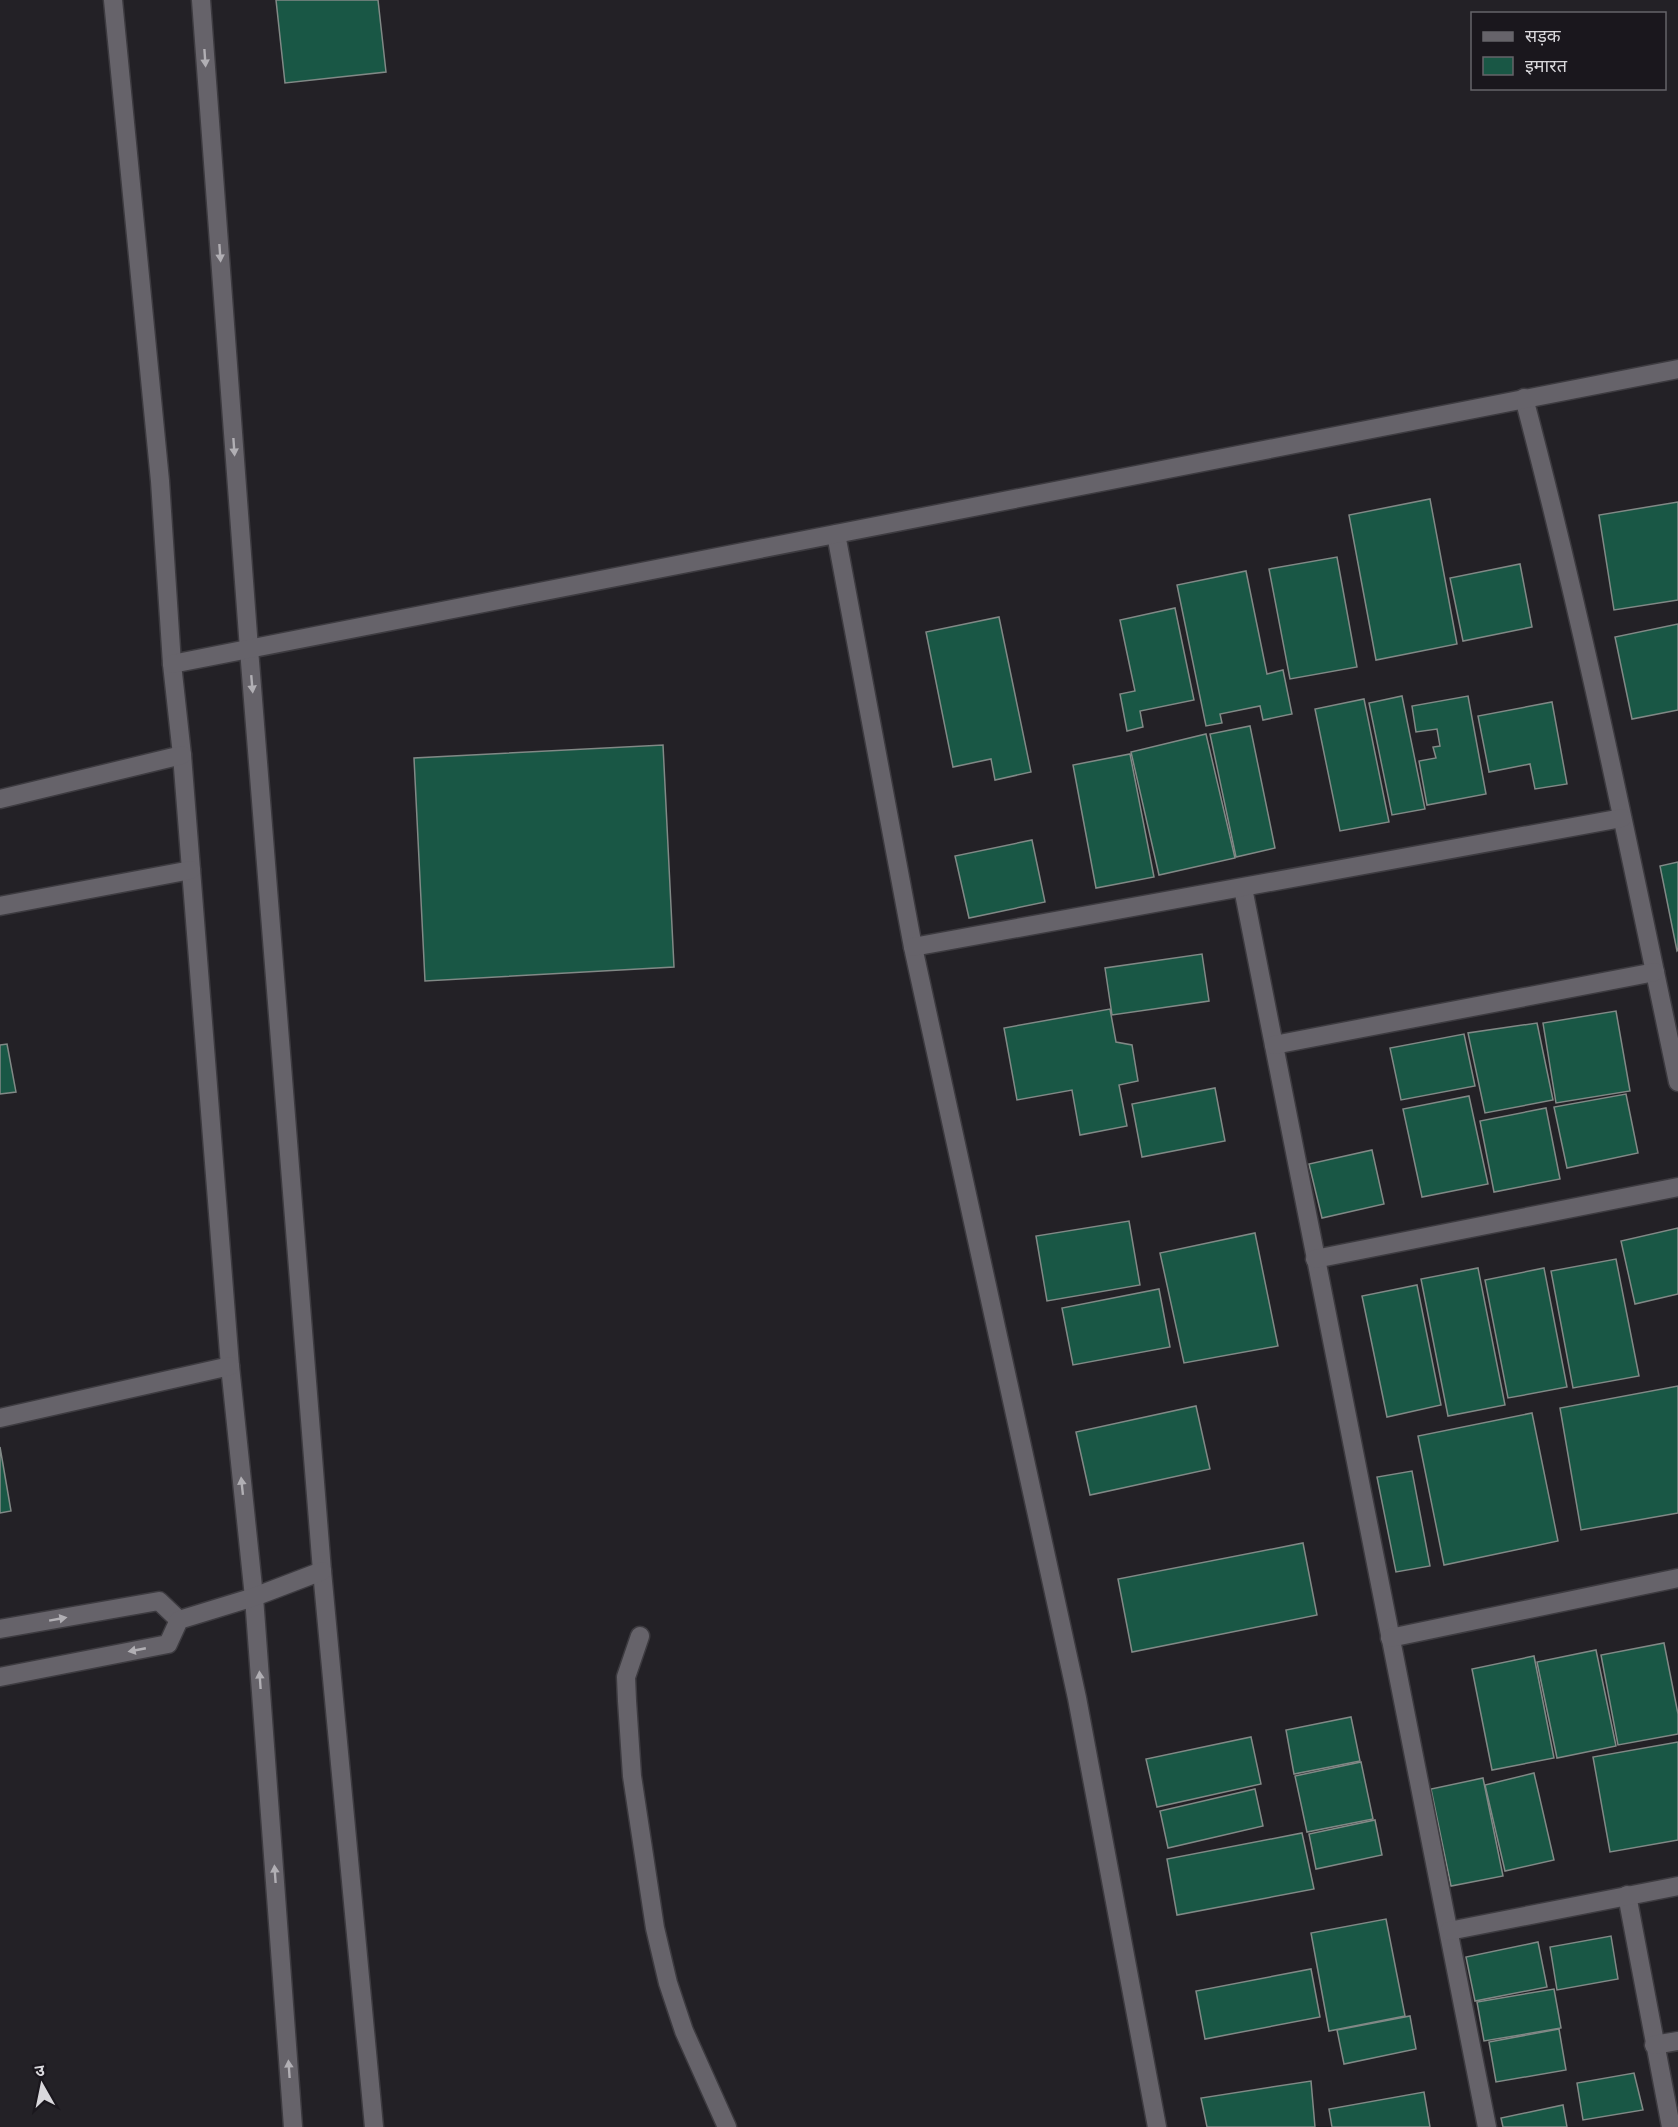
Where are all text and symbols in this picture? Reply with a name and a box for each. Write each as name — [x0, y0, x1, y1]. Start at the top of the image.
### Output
legend — [1471, 12, 1666, 90]
text: सड़क — [1525, 25, 1562, 47]
one-way arrow — [200, 49, 210, 68]
text: इमारत — [1525, 55, 1568, 77]
one-way arrow — [215, 243, 224, 262]
one-way arrow — [229, 438, 239, 457]
one-way arrow — [247, 674, 257, 693]
one-way arrow — [238, 1476, 247, 1495]
one-way arrow — [48, 1614, 67, 1623]
one-way arrow — [127, 1646, 146, 1655]
one-way arrow — [255, 1670, 265, 1689]
one-way arrow — [270, 1865, 279, 1884]
north arrow — [12, 2055, 72, 2115]
one-way arrow — [284, 2059, 294, 2078]
text: उ — [34, 2060, 46, 2081]

